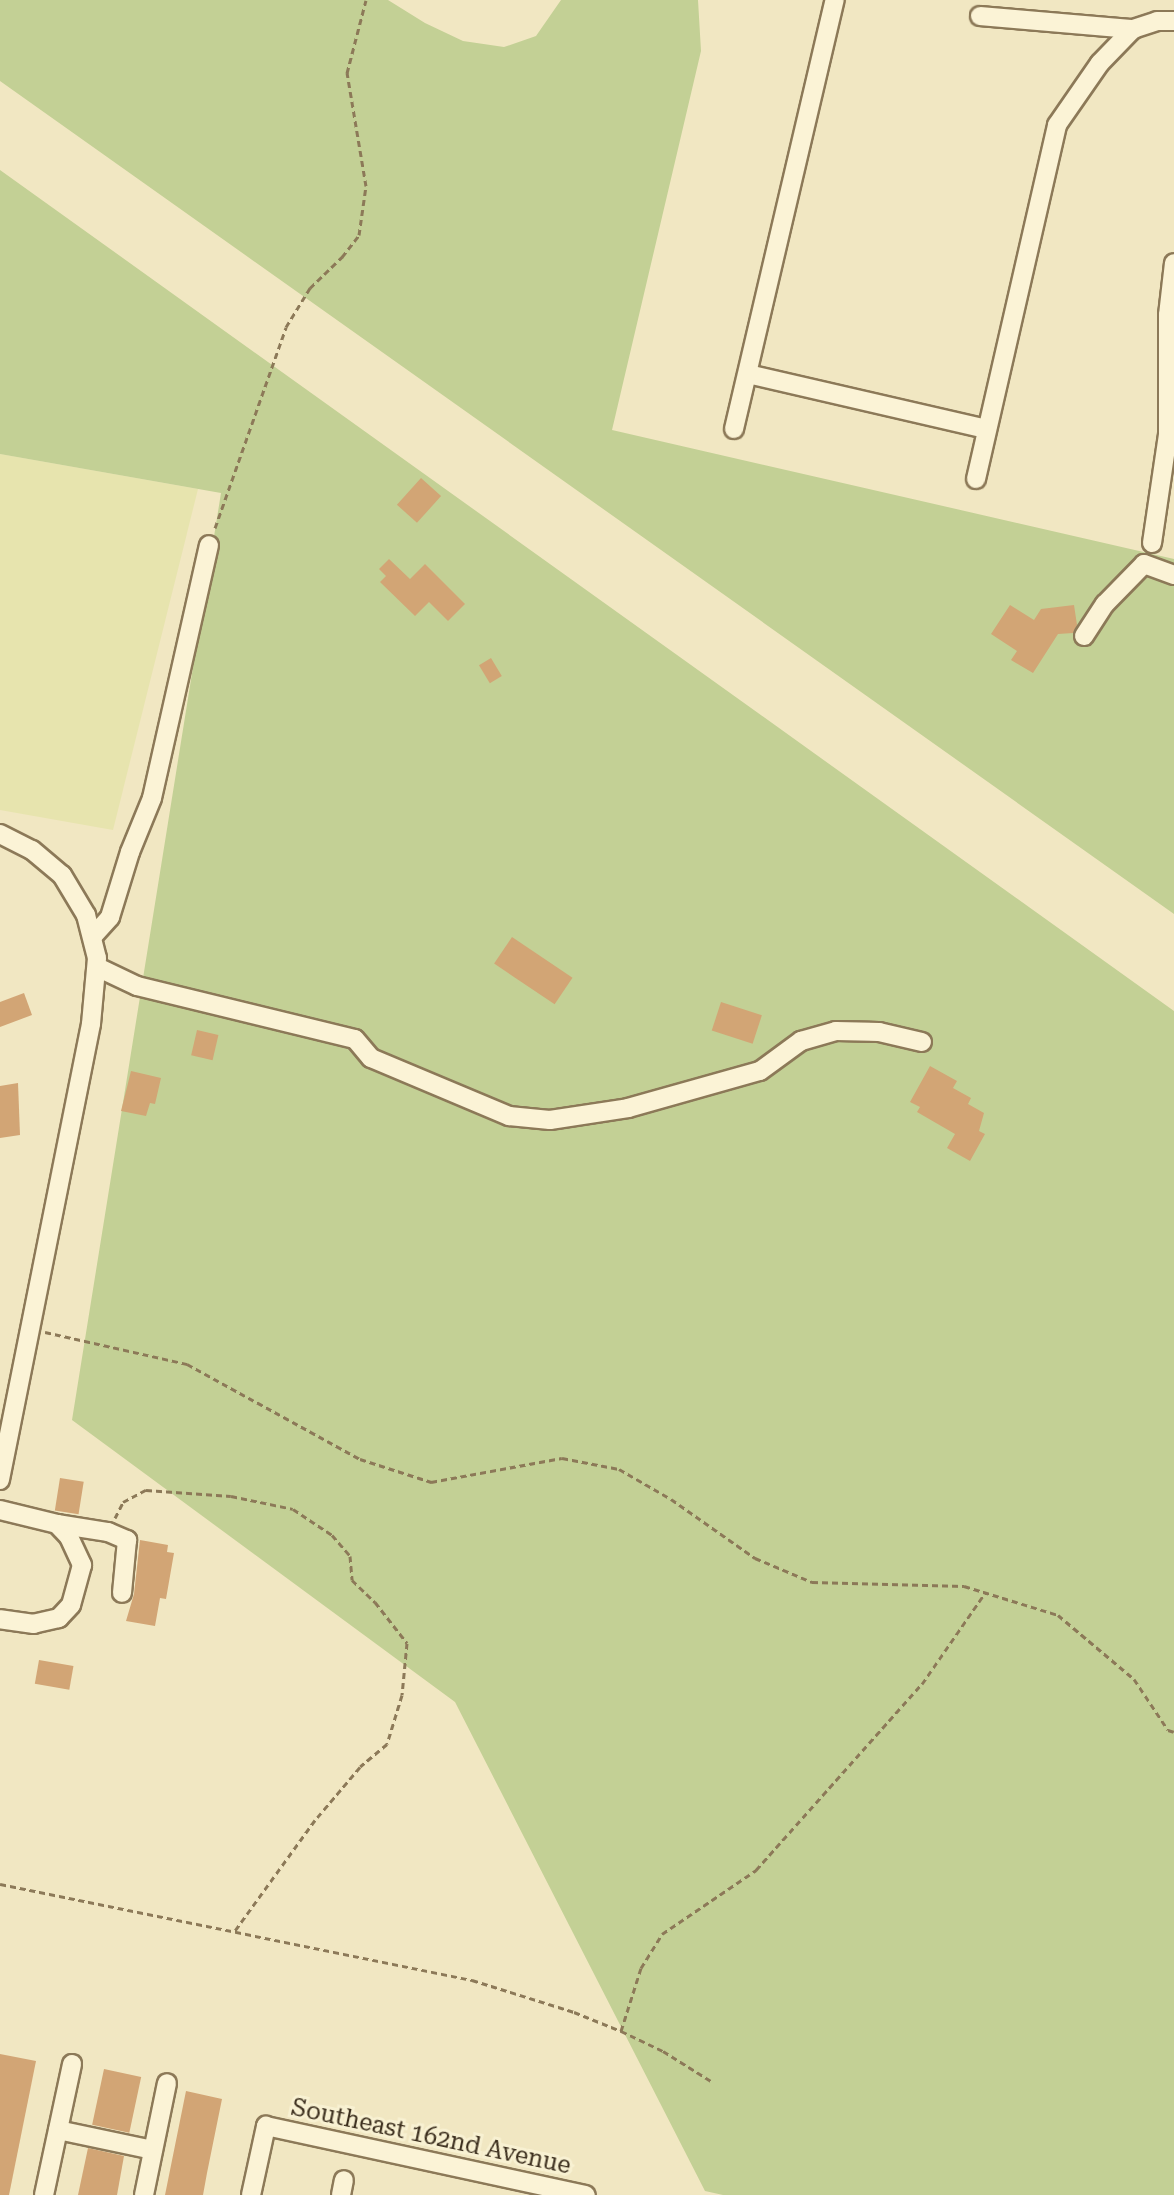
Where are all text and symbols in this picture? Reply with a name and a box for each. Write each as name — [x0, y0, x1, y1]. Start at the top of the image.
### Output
street label: Southeast 162nd Avenue — [288, 2093, 574, 2181]

